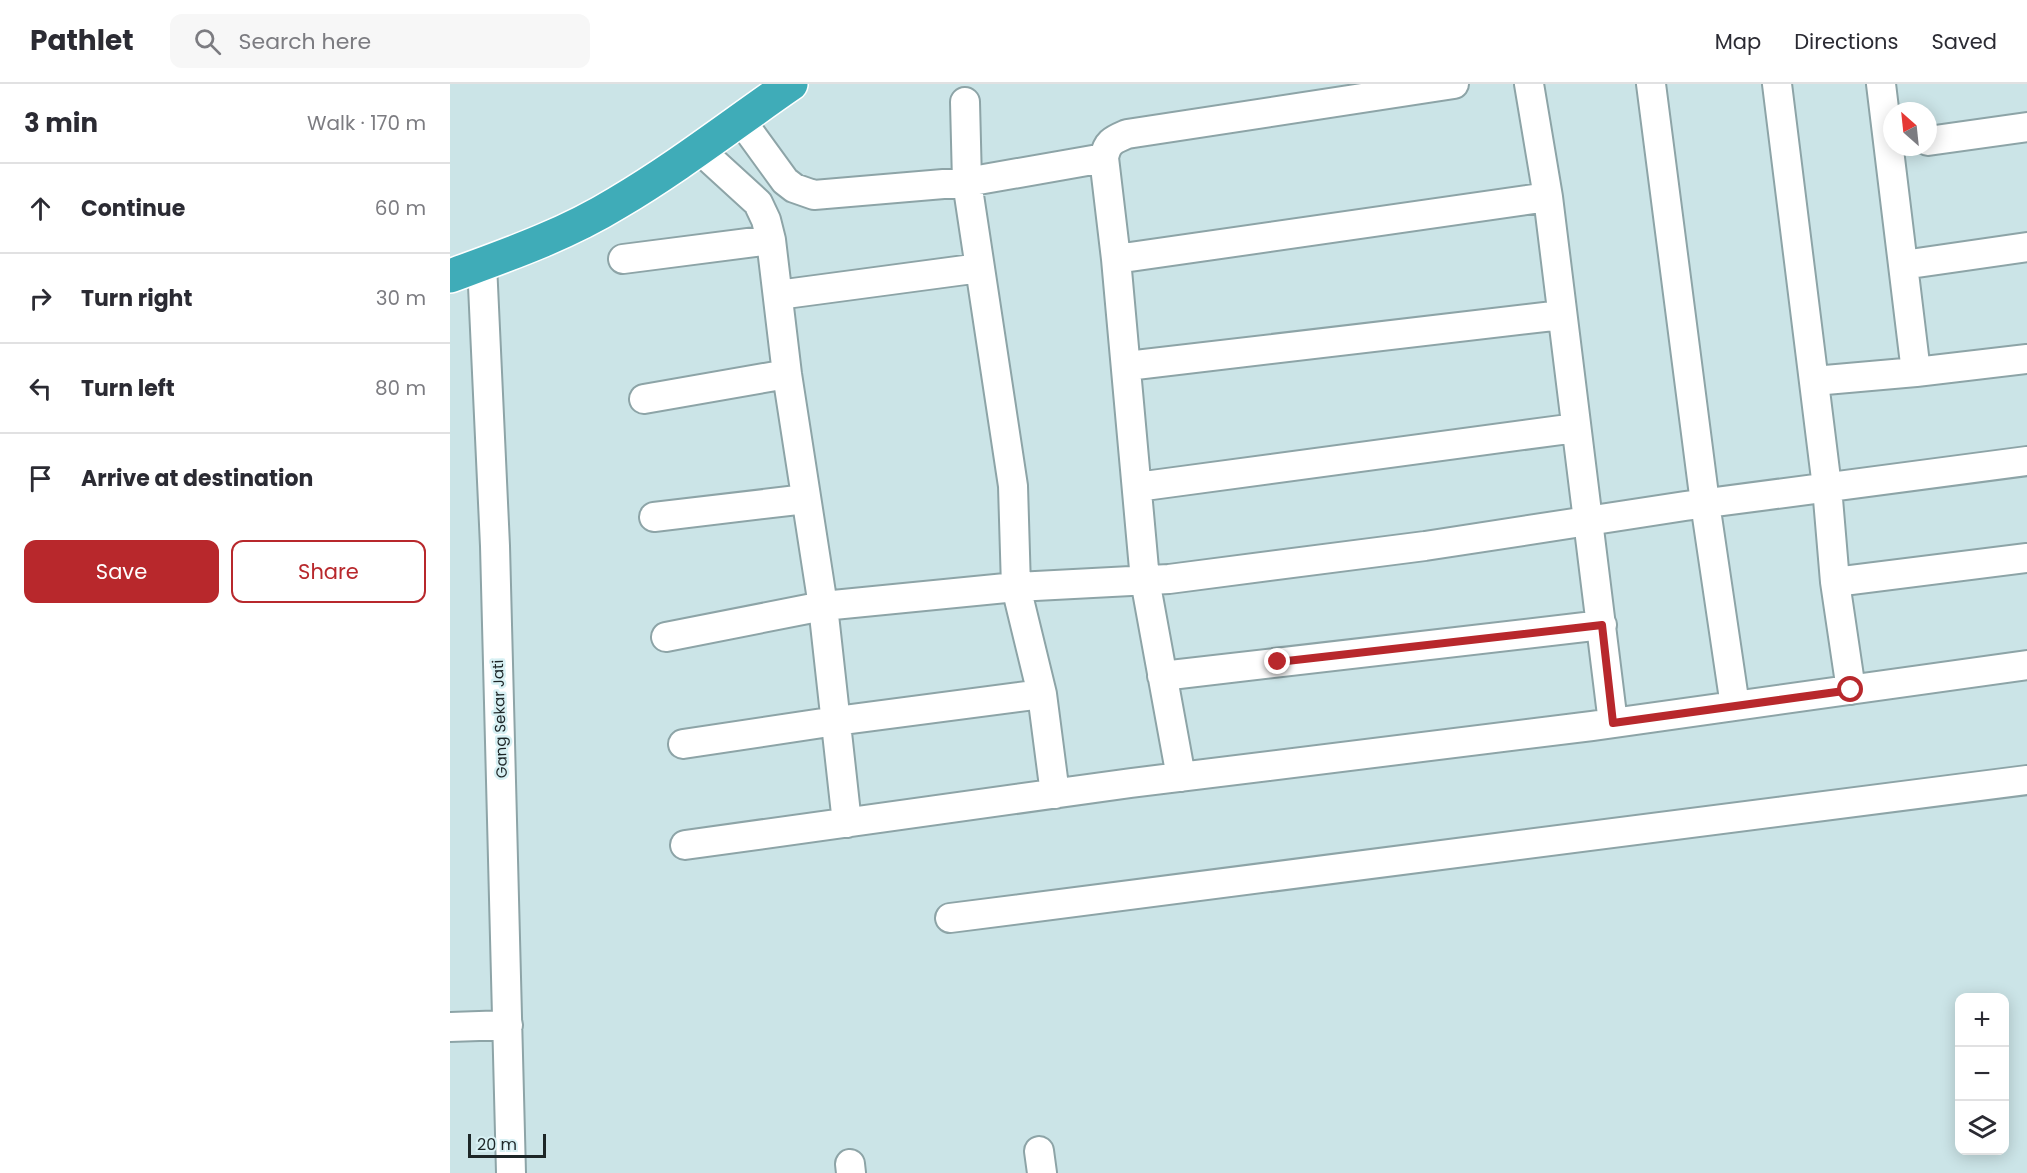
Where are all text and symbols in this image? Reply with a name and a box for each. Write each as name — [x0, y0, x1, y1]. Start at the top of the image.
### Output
search box — [170, 14, 590, 68]
text: Pathlet — [30, 21, 134, 60]
icon: search — [191, 25, 224, 58]
text: Search here — [239, 26, 371, 57]
text: Map — [1715, 27, 1761, 56]
text: Directions — [1794, 27, 1898, 56]
text: Saved — [1931, 27, 1997, 56]
north arrow — [1883, 102, 1937, 156]
text: 3 min — [24, 105, 98, 141]
text: Walk · 170 m — [307, 109, 426, 137]
icon: ahead — [24, 192, 57, 225]
text: Continue — [81, 193, 185, 224]
text: 60 m — [375, 194, 426, 222]
icon: right — [24, 282, 57, 315]
text: Turn right — [81, 283, 192, 314]
text: 30 m — [376, 284, 426, 312]
icon: left — [24, 372, 57, 405]
text: Turn left — [81, 373, 175, 404]
text: 80 m — [375, 374, 426, 402]
icon: arrive — [24, 462, 57, 495]
text: Arrive at destination — [81, 463, 313, 494]
button: Save — [24, 540, 219, 603]
button: Share — [231, 540, 426, 603]
route end — [1264, 648, 1290, 674]
street label: Gang Sekar Jati — [487, 659, 512, 779]
route start — [1837, 676, 1863, 702]
map controls — [1955, 993, 2009, 1155]
button: + — [1955, 993, 2009, 1047]
button: − — [1955, 1047, 2009, 1101]
button: layers — [1955, 1101, 2009, 1155]
scale bar — [468, 1131, 546, 1158]
text: 20 m — [477, 1133, 517, 1156]

